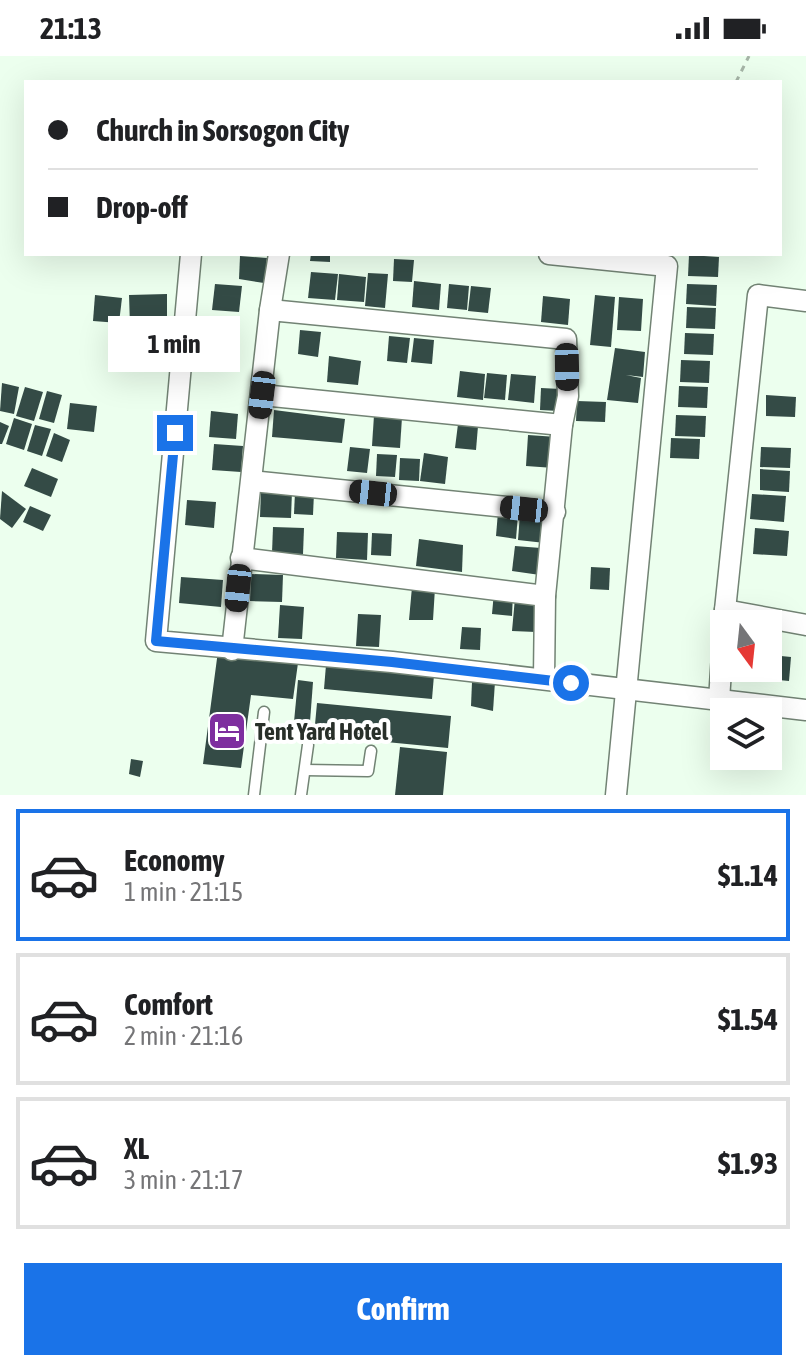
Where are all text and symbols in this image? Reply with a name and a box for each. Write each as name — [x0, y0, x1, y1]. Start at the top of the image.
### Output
text: 21:13 — [40, 11, 102, 45]
text: Church in Sorsogon City — [96, 113, 349, 147]
text: Drop-off — [96, 190, 188, 224]
callout: 1 min — [109, 317, 241, 373]
text: 1 min — [147, 329, 201, 359]
car — [555, 343, 579, 391]
car — [247, 370, 277, 420]
route end — [157, 415, 193, 451]
car — [348, 479, 398, 507]
car — [499, 495, 549, 523]
car — [224, 563, 252, 613]
north arrow — [710, 610, 782, 682]
map controls — [710, 610, 782, 770]
route start — [553, 665, 589, 701]
button: layers — [710, 698, 782, 770]
hotel icon: Tent Yard Hotel — [206, 710, 248, 752]
place label: Tent Yard Hotel — [255, 718, 389, 745]
icon: car — [28, 839, 100, 911]
text: Economy — [124, 843, 225, 877]
text: $1.14 — [718, 858, 778, 892]
text: 1 min · 21:15 — [124, 877, 243, 907]
icon: car — [28, 983, 100, 1055]
text: Comfort — [124, 987, 213, 1021]
text: $1.54 — [718, 1002, 778, 1036]
text: 2 min · 21:16 — [124, 1021, 243, 1051]
icon: car — [28, 1127, 100, 1199]
text: XL — [124, 1131, 149, 1165]
text: $1.93 — [718, 1146, 778, 1180]
text: 3 min · 21:17 — [124, 1165, 243, 1195]
button: Confirm — [24, 1263, 782, 1355]

